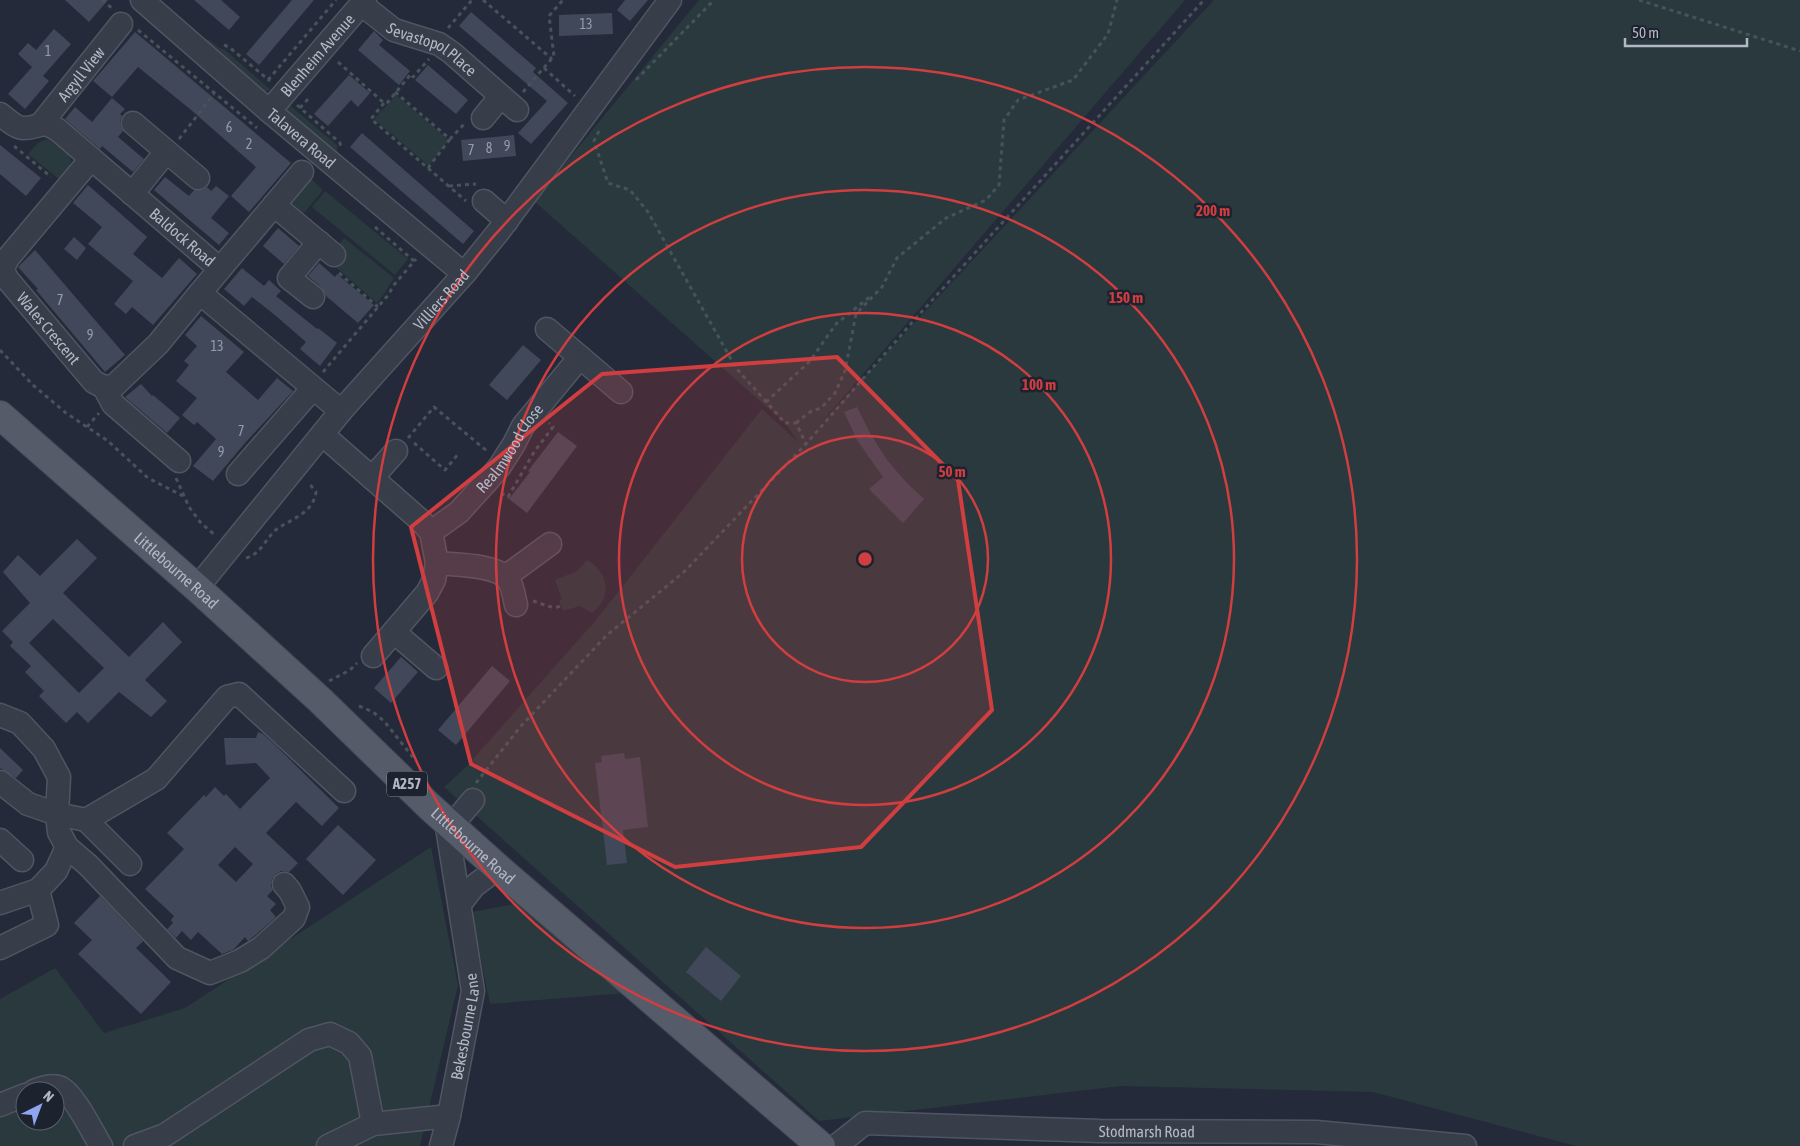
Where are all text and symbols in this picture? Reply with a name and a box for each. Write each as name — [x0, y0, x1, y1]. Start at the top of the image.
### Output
street label: Blenheim Avenue — [277, 10, 358, 100]
scale bar — [1625, 15, 1748, 47]
house number: 13 — [579, 16, 593, 32]
street label: Sevastopol Place — [383, 19, 480, 79]
text: 50 m — [1632, 24, 1659, 41]
house number: 1 — [45, 43, 51, 59]
street label: Argyll View — [54, 43, 108, 105]
street label: Talavera Road — [264, 104, 339, 172]
house number: 6 — [226, 119, 233, 135]
house number: 2 — [246, 136, 252, 152]
house number: 9 — [504, 138, 510, 154]
house number: 8 — [486, 140, 493, 156]
house number: 7 — [468, 142, 474, 158]
text: 200 m — [1196, 202, 1230, 219]
street label: Baldock Road — [146, 204, 219, 270]
street label: Villiers Road — [410, 266, 473, 333]
street label: Wales Crescent — [13, 289, 84, 368]
text: 150 m — [1109, 289, 1143, 306]
house number: 7 — [57, 292, 63, 308]
house number: 9 — [87, 327, 93, 343]
house number: 13 — [210, 338, 224, 354]
text: 100 m — [1022, 376, 1056, 393]
street label: Realmwood Close — [472, 400, 547, 496]
house number: 7 — [238, 423, 244, 439]
house number: 9 — [218, 444, 224, 460]
text: 50 m — [939, 463, 966, 480]
street label: Littlebourne Road — [131, 528, 222, 612]
centre of rings — [856, 550, 874, 568]
road number: A257 — [387, 772, 427, 796]
street label: Littlebourne Road — [428, 804, 519, 888]
street label: Bekesbourne Lane — [447, 972, 482, 1081]
north arrow — [15, 1081, 65, 1131]
text: N — [40, 1088, 57, 1105]
street label: Stodmarsh Road — [1099, 1122, 1195, 1140]

